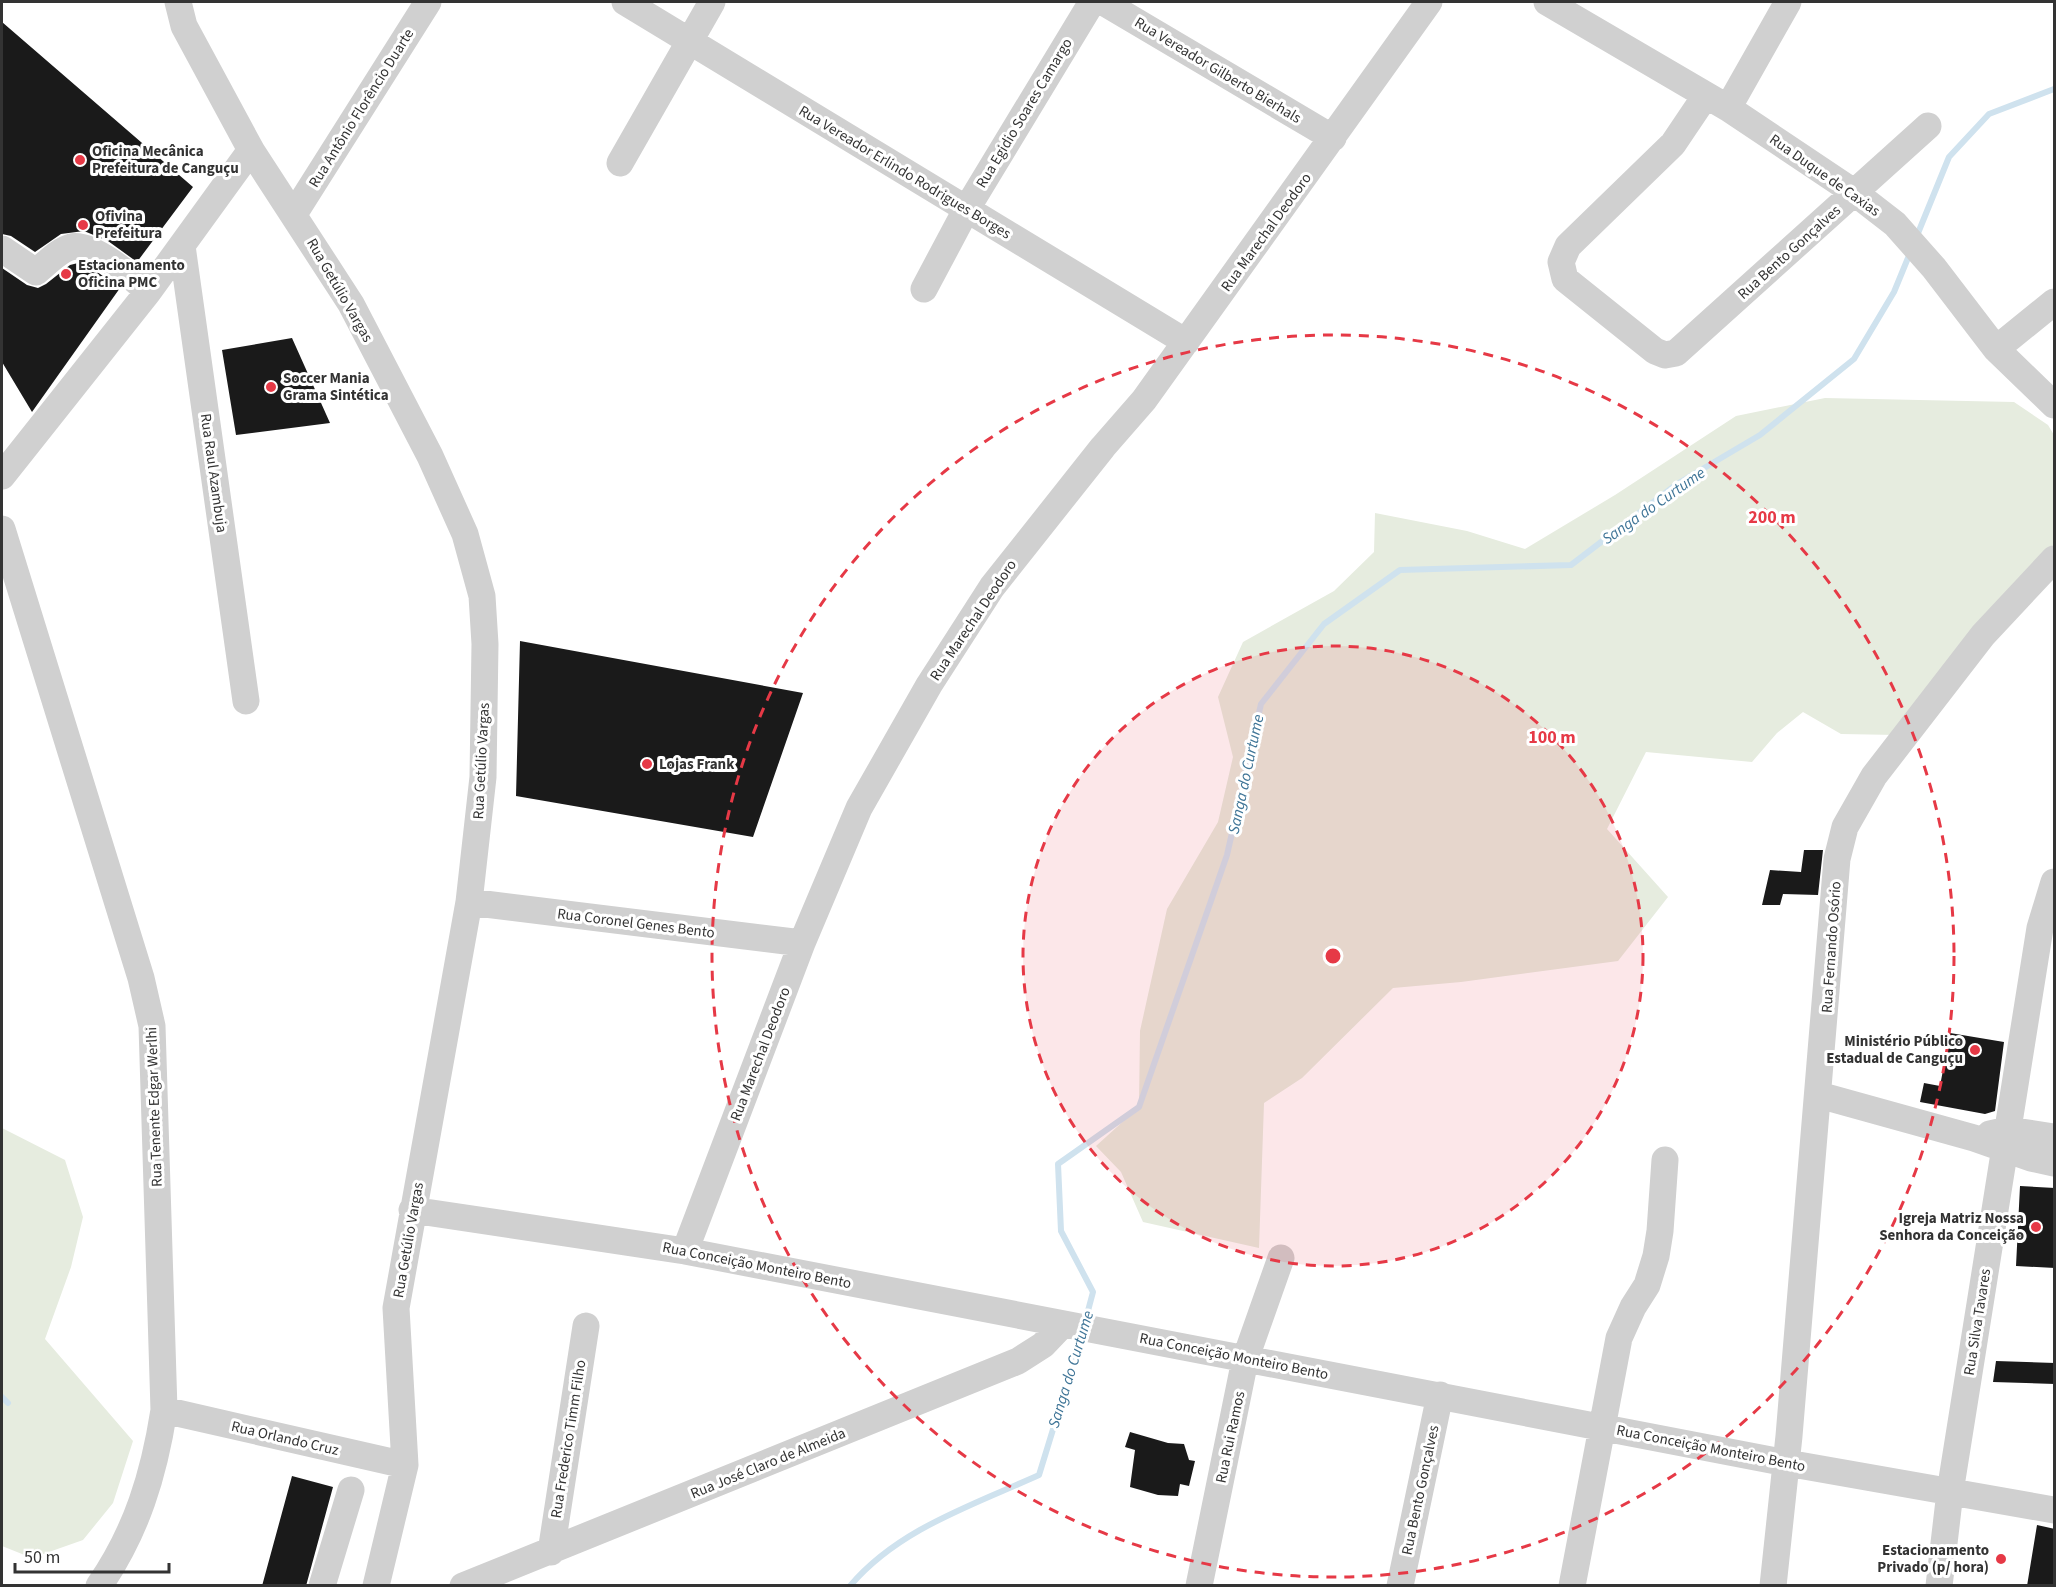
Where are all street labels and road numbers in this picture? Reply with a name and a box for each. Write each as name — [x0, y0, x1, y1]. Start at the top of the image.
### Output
street label: Rua Vereador Gilberto Bierhals — [1130, 12, 1305, 129]
street label: Rua Antônio Florêncio Duarte — [304, 25, 419, 192]
street label: Rua Egidio Soares Camargo — [971, 34, 1078, 192]
street label: Rua Vereador Erlindo Rodrigues Borges — [795, 101, 1015, 244]
street label: Rua Duque de Caxias — [1765, 129, 1884, 221]
street label: Rua Marechal Deodoro — [1216, 169, 1317, 296]
street label: Rua Bento Gonçalves — [1733, 200, 1845, 304]
street label: Rua Getúlio Vargas — [301, 234, 378, 346]
street label: Rua Raul Azambuja — [195, 412, 232, 534]
street label: Rua Marechal Deodoro — [925, 556, 1022, 685]
street label: Rua Getúlio Vargas — [468, 702, 495, 820]
street label: Rua Fernando Osório — [1816, 880, 1847, 1014]
street label: Rua Coronel Genes Bento — [556, 903, 716, 944]
street label: Rua Marechal Deodoro — [725, 984, 796, 1124]
street label: Rua Tenente Edgar Werlhi — [141, 1027, 168, 1187]
street label: Rua Getúlio Vargas — [388, 1181, 429, 1299]
street label: Rua Conceição Monteiro Bento — [661, 1237, 853, 1294]
street label: Rua Silva Tavares — [1959, 1267, 1996, 1377]
street label: Rua Conceição Monteiro Bento — [1138, 1328, 1330, 1385]
street label: Rua Frederico Timm Filho — [546, 1358, 591, 1520]
street label: Rua Rui Ramos — [1210, 1389, 1250, 1485]
street label: Rua Orlando Cruz — [229, 1416, 341, 1461]
street label: Rua Conceição Monteiro Bento — [1615, 1420, 1807, 1477]
street label: Rua José Claro de Almeida — [687, 1423, 849, 1504]
street label: Rua Bento Gonçalves — [1396, 1423, 1444, 1557]

